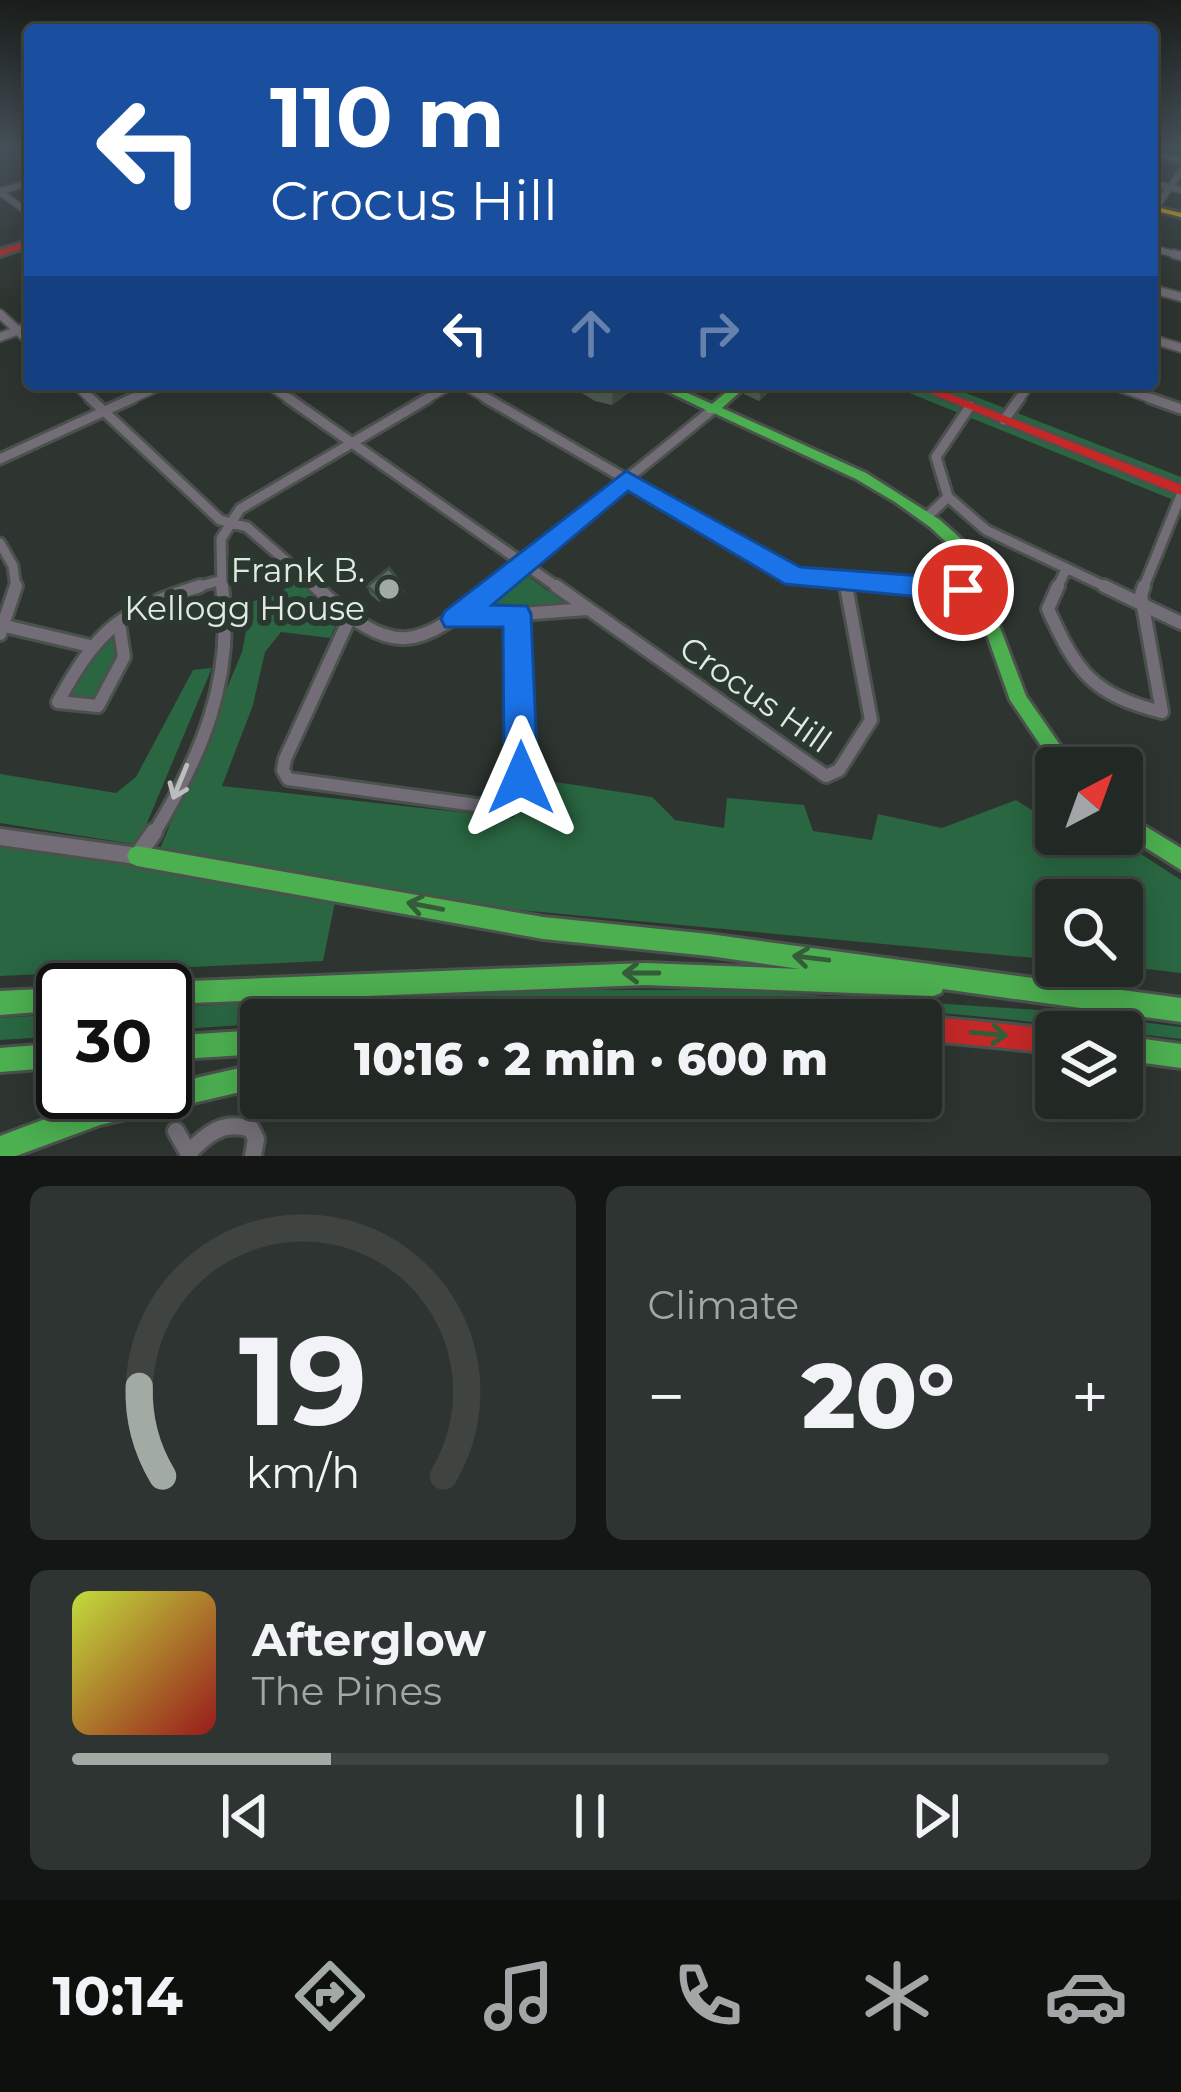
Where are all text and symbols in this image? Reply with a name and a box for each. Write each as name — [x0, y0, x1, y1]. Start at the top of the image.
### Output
text: 110 m — [270, 66, 505, 168]
icon: left — [72, 72, 228, 228]
text: Crocus Hill — [270, 168, 558, 234]
icon: left — [432, 300, 498, 366]
icon: ahead — [558, 300, 624, 366]
icon: right — [684, 300, 750, 366]
pin — [912, 539, 1014, 641]
place label: Frank B. Kellogg House — [124, 550, 365, 628]
icon: arrive — [930, 557, 996, 623]
marker: Frank B. Kellogg House — [376, 576, 402, 602]
street label: Crocus Hill — [672, 627, 840, 761]
position arrow — [458, 715, 584, 841]
north arrow — [1035, 747, 1143, 855]
map controls — [1035, 747, 1143, 1119]
one-way arrow — [168, 763, 189, 800]
button: search — [1035, 879, 1143, 987]
one-way arrow — [406, 894, 445, 916]
one-way arrow — [792, 946, 831, 969]
one-way arrow — [622, 962, 661, 984]
speed limit sign: 30 — [36, 963, 192, 1119]
button: layers — [1035, 1011, 1143, 1119]
one-way arrow — [968, 1023, 1007, 1046]
text: 10:16 · 2 min · 600 m — [354, 1031, 828, 1086]
text: Climate — [648, 1281, 799, 1329]
text: 19 — [239, 1304, 367, 1456]
text: 20° — [802, 1341, 955, 1451]
text: − — [648, 1356, 685, 1437]
text: + — [1071, 1356, 1109, 1437]
text: km/h — [246, 1446, 360, 1499]
text: Afterglow — [252, 1612, 486, 1667]
text: The Pines — [252, 1667, 442, 1715]
icon: previous — [212, 1783, 278, 1849]
icon: pause — [557, 1783, 623, 1849]
icon: next — [903, 1783, 969, 1849]
icon: directions — [288, 1954, 372, 2038]
icon: music — [477, 1954, 561, 2038]
icon: phone — [666, 1954, 750, 2038]
icon: climate — [855, 1954, 939, 2038]
icon: car — [1044, 1954, 1128, 2038]
text: 10:14 — [53, 1963, 183, 2029]

